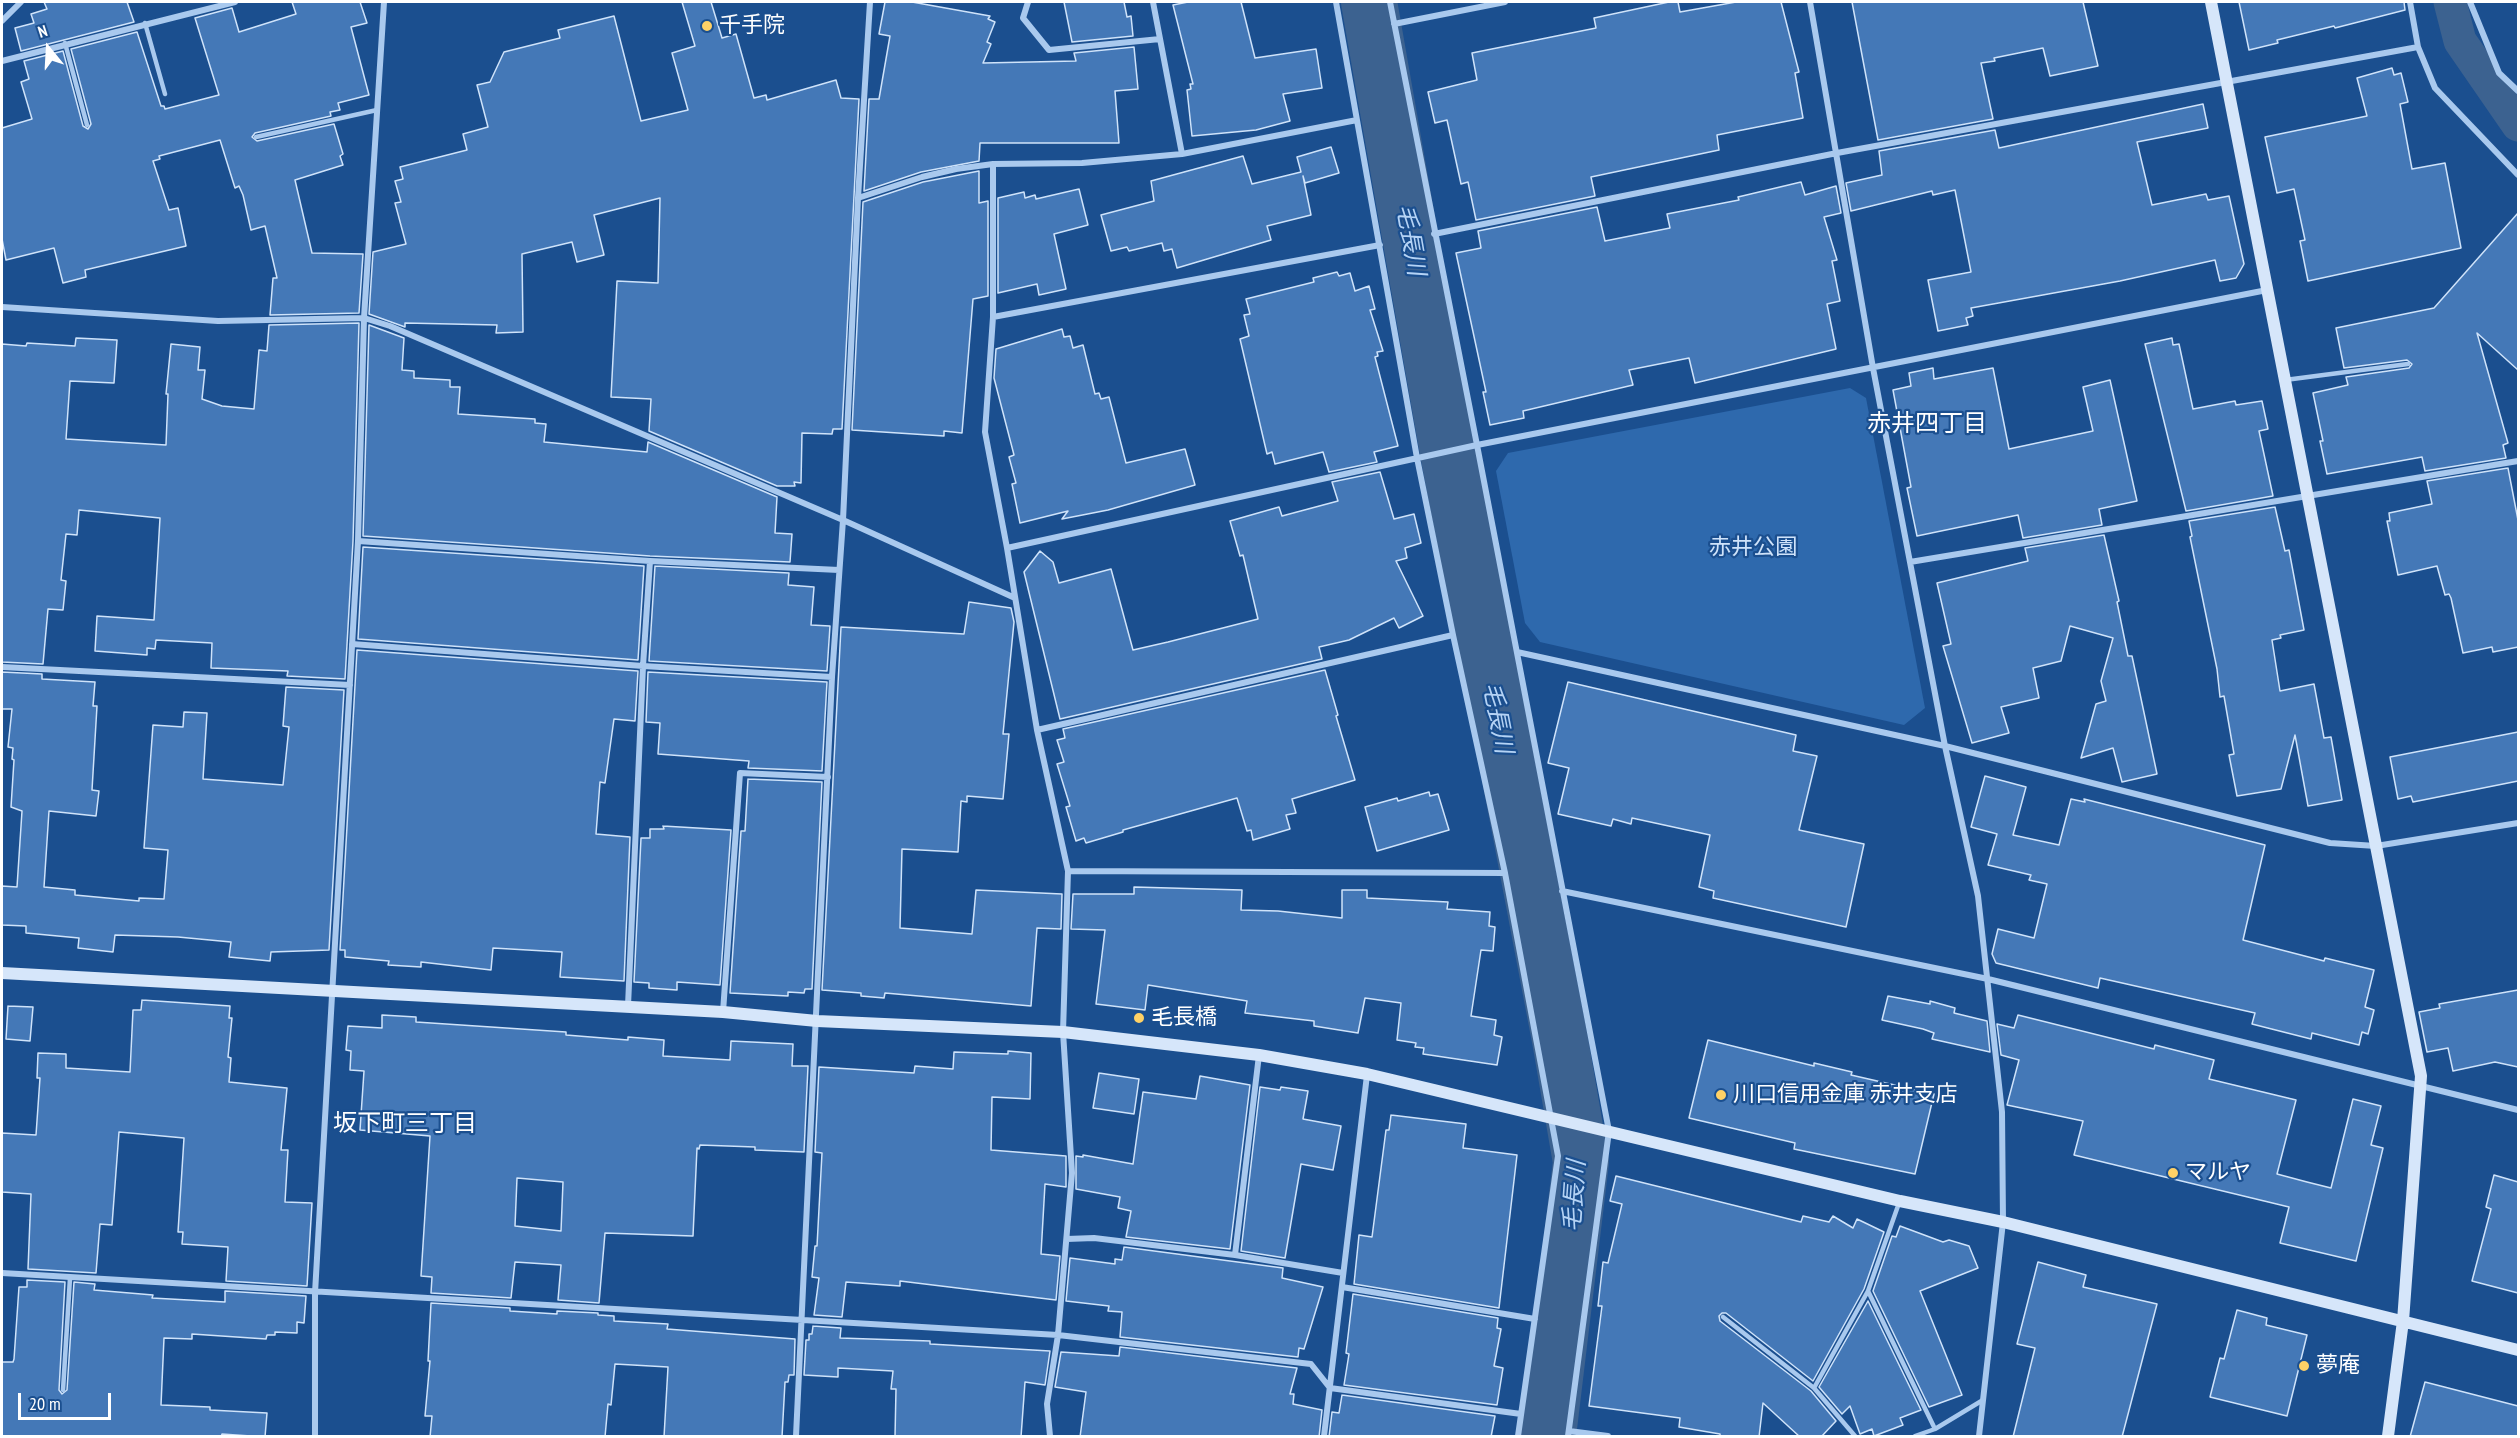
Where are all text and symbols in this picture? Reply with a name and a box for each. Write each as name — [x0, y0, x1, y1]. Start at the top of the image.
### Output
place label: 千手院 — [719, 13, 785, 39]
north arrow — [18, 18, 78, 78]
marker: 千手院 — [700, 19, 714, 33]
text: N — [35, 20, 50, 42]
water label: 毛長川 — [1390, 202, 1430, 278]
district label: 赤井四丁目 — [1867, 410, 1987, 438]
park label: 赤井公園 — [1709, 535, 1797, 561]
water label: 毛長川 — [1476, 680, 1518, 756]
place label: 毛長橋 — [1151, 1005, 1217, 1031]
marker: 毛長橋 — [1132, 1011, 1146, 1025]
place label: 川口信用金庫 赤井支店 — [1733, 1082, 1958, 1108]
marker: 川口信用金庫 赤井支店 — [1714, 1088, 1728, 1102]
district label: 坂下町三丁目 — [333, 1110, 477, 1138]
water label: 毛長川 — [1558, 1159, 1592, 1233]
place label: マルヤ — [2185, 1160, 2251, 1186]
marker: マルヤ — [2166, 1166, 2180, 1180]
place label: 夢庵 — [2316, 1353, 2360, 1379]
marker: 夢庵 — [2297, 1359, 2311, 1373]
scale bar — [21, 1381, 114, 1419]
text: 20 m — [29, 1392, 61, 1415]

